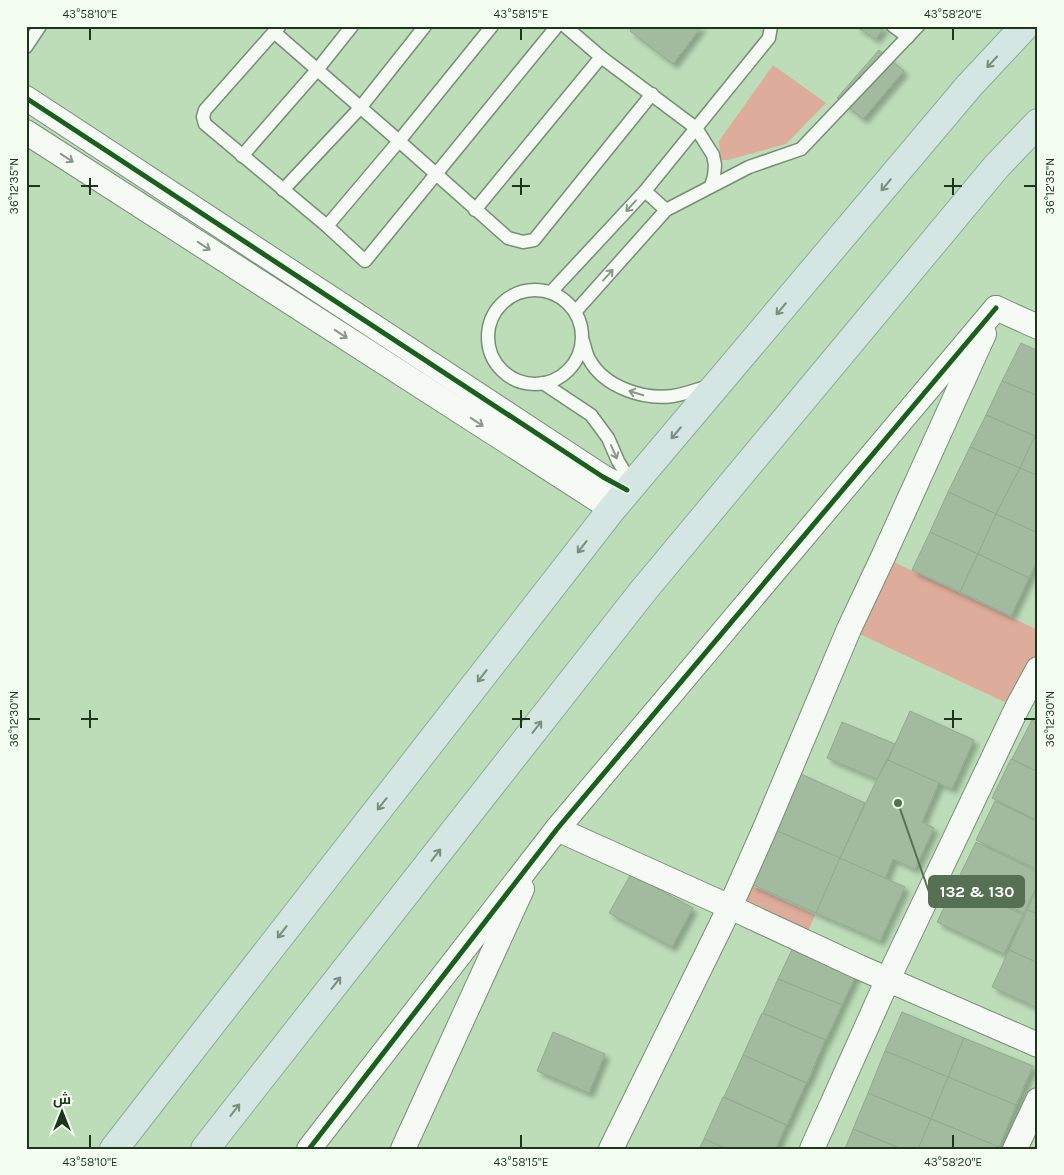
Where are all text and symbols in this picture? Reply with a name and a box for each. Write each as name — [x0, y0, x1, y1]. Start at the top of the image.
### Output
text: 43°58'10"E — [62, 7, 118, 21]
text: 43°58'15"E — [494, 7, 548, 21]
text: 43°58'20"E — [924, 7, 982, 21]
one-way arrow — [986, 55, 998, 68]
one-way arrow — [60, 154, 74, 164]
text: 36°12'35"N — [7, 158, 21, 214]
text: 36°12'35"N — [1043, 158, 1057, 214]
one-way arrow — [880, 178, 891, 191]
one-way arrow — [625, 199, 637, 212]
one-way arrow — [197, 241, 211, 252]
one-way arrow — [602, 268, 614, 281]
one-way arrow — [775, 302, 786, 315]
one-way arrow — [333, 330, 347, 340]
one-way arrow — [628, 388, 644, 398]
one-way arrow — [470, 417, 484, 427]
one-way arrow — [670, 426, 682, 439]
one-way arrow — [610, 444, 620, 459]
one-way arrow — [577, 541, 588, 554]
one-way arrow — [477, 669, 487, 683]
text: 36°12'30"N — [7, 691, 21, 747]
text: 36°12'30"N — [1043, 691, 1057, 747]
one-way arrow — [531, 721, 542, 734]
one-way arrow — [377, 797, 388, 810]
one-way arrow — [431, 849, 442, 862]
callout: 132 & 130 — [929, 876, 1024, 907]
text: 132 & 130 — [940, 882, 1014, 901]
one-way arrow — [277, 925, 288, 938]
one-way arrow — [330, 976, 341, 989]
north arrow — [38, 1088, 88, 1138]
text: ش — [53, 1091, 71, 1108]
one-way arrow — [230, 1104, 241, 1117]
text: 43°58'10"E — [62, 1155, 118, 1169]
text: 43°58'15"E — [494, 1155, 548, 1169]
text: 43°58'20"E — [924, 1155, 982, 1169]

